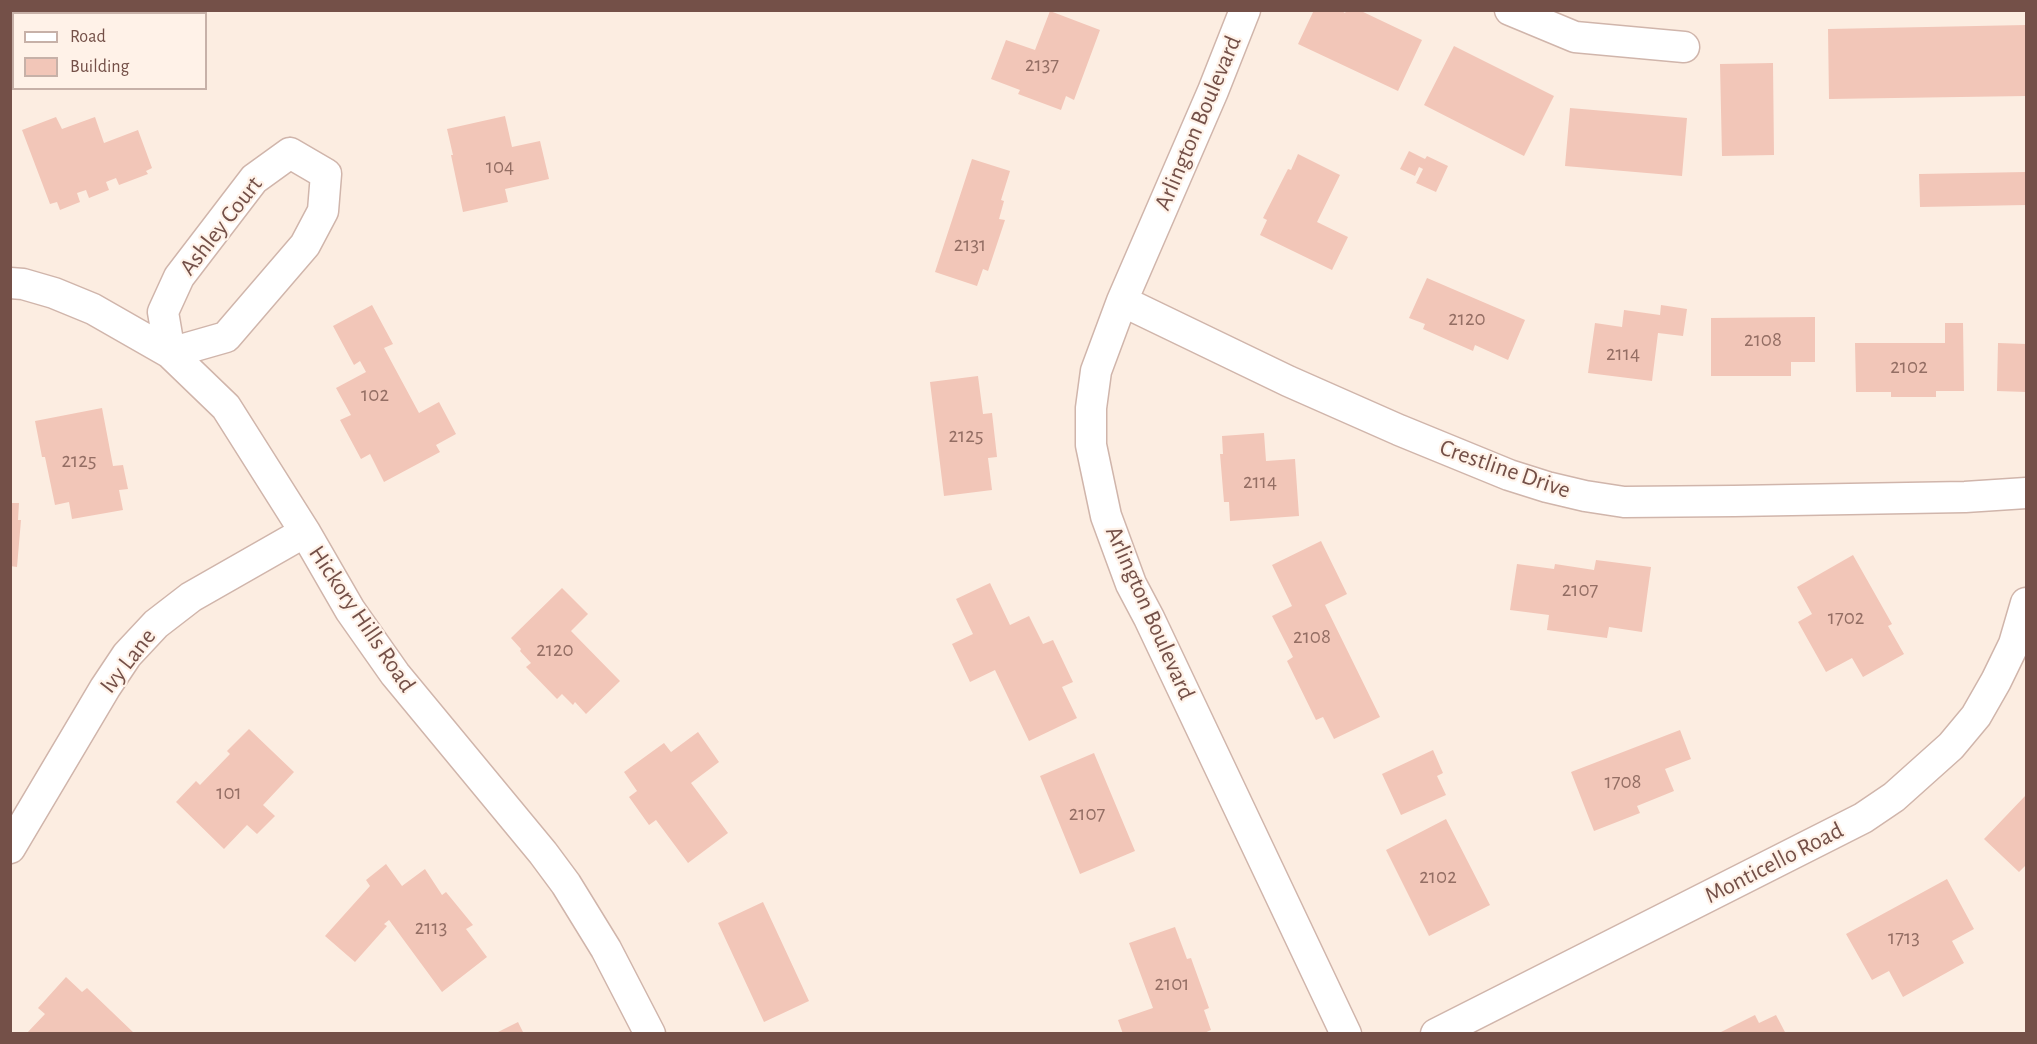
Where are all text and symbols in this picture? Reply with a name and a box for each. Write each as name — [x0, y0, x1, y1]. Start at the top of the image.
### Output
legend — [12, 12, 207, 90]
text: Road — [70, 28, 106, 46]
street label: Arlington Boulevard — [1148, 31, 1248, 215]
house number: 2137 — [1025, 52, 1059, 78]
text: Building — [70, 58, 129, 76]
house number: 104 — [486, 154, 514, 180]
street label: Ashley Court — [173, 171, 269, 281]
house number: 2131 — [954, 232, 986, 258]
house number: 2120 — [1448, 306, 1486, 332]
house number: 2108 — [1744, 327, 1782, 353]
house number: 2114 — [1606, 341, 1640, 367]
house number: 2102 — [1890, 354, 1928, 380]
house number: 102 — [361, 382, 389, 408]
house number: 2125 — [948, 423, 984, 449]
street label: Crestline Drive — [1436, 433, 1574, 505]
house number: 2125 — [61, 448, 97, 474]
house number: 2114 — [1243, 469, 1277, 495]
street label: Arlington Boulevard — [1099, 522, 1201, 704]
street label: Hickory Hills Road — [302, 540, 422, 698]
house number: 2107 — [1562, 577, 1598, 603]
house number: 1702 — [1828, 605, 1864, 631]
street label: Ivy Lane — [94, 623, 162, 699]
house number: 2108 — [1293, 624, 1331, 650]
house number: 2120 — [536, 637, 574, 663]
house number: 1708 — [1604, 769, 1642, 795]
house number: 101 — [216, 780, 242, 806]
house number: 2107 — [1069, 801, 1105, 827]
street label: Monticello Road — [1700, 816, 1848, 910]
house number: 2102 — [1419, 864, 1457, 890]
house number: 2113 — [415, 915, 447, 941]
house number: 1713 — [1888, 925, 1920, 951]
house number: 2101 — [1154, 971, 1190, 997]

